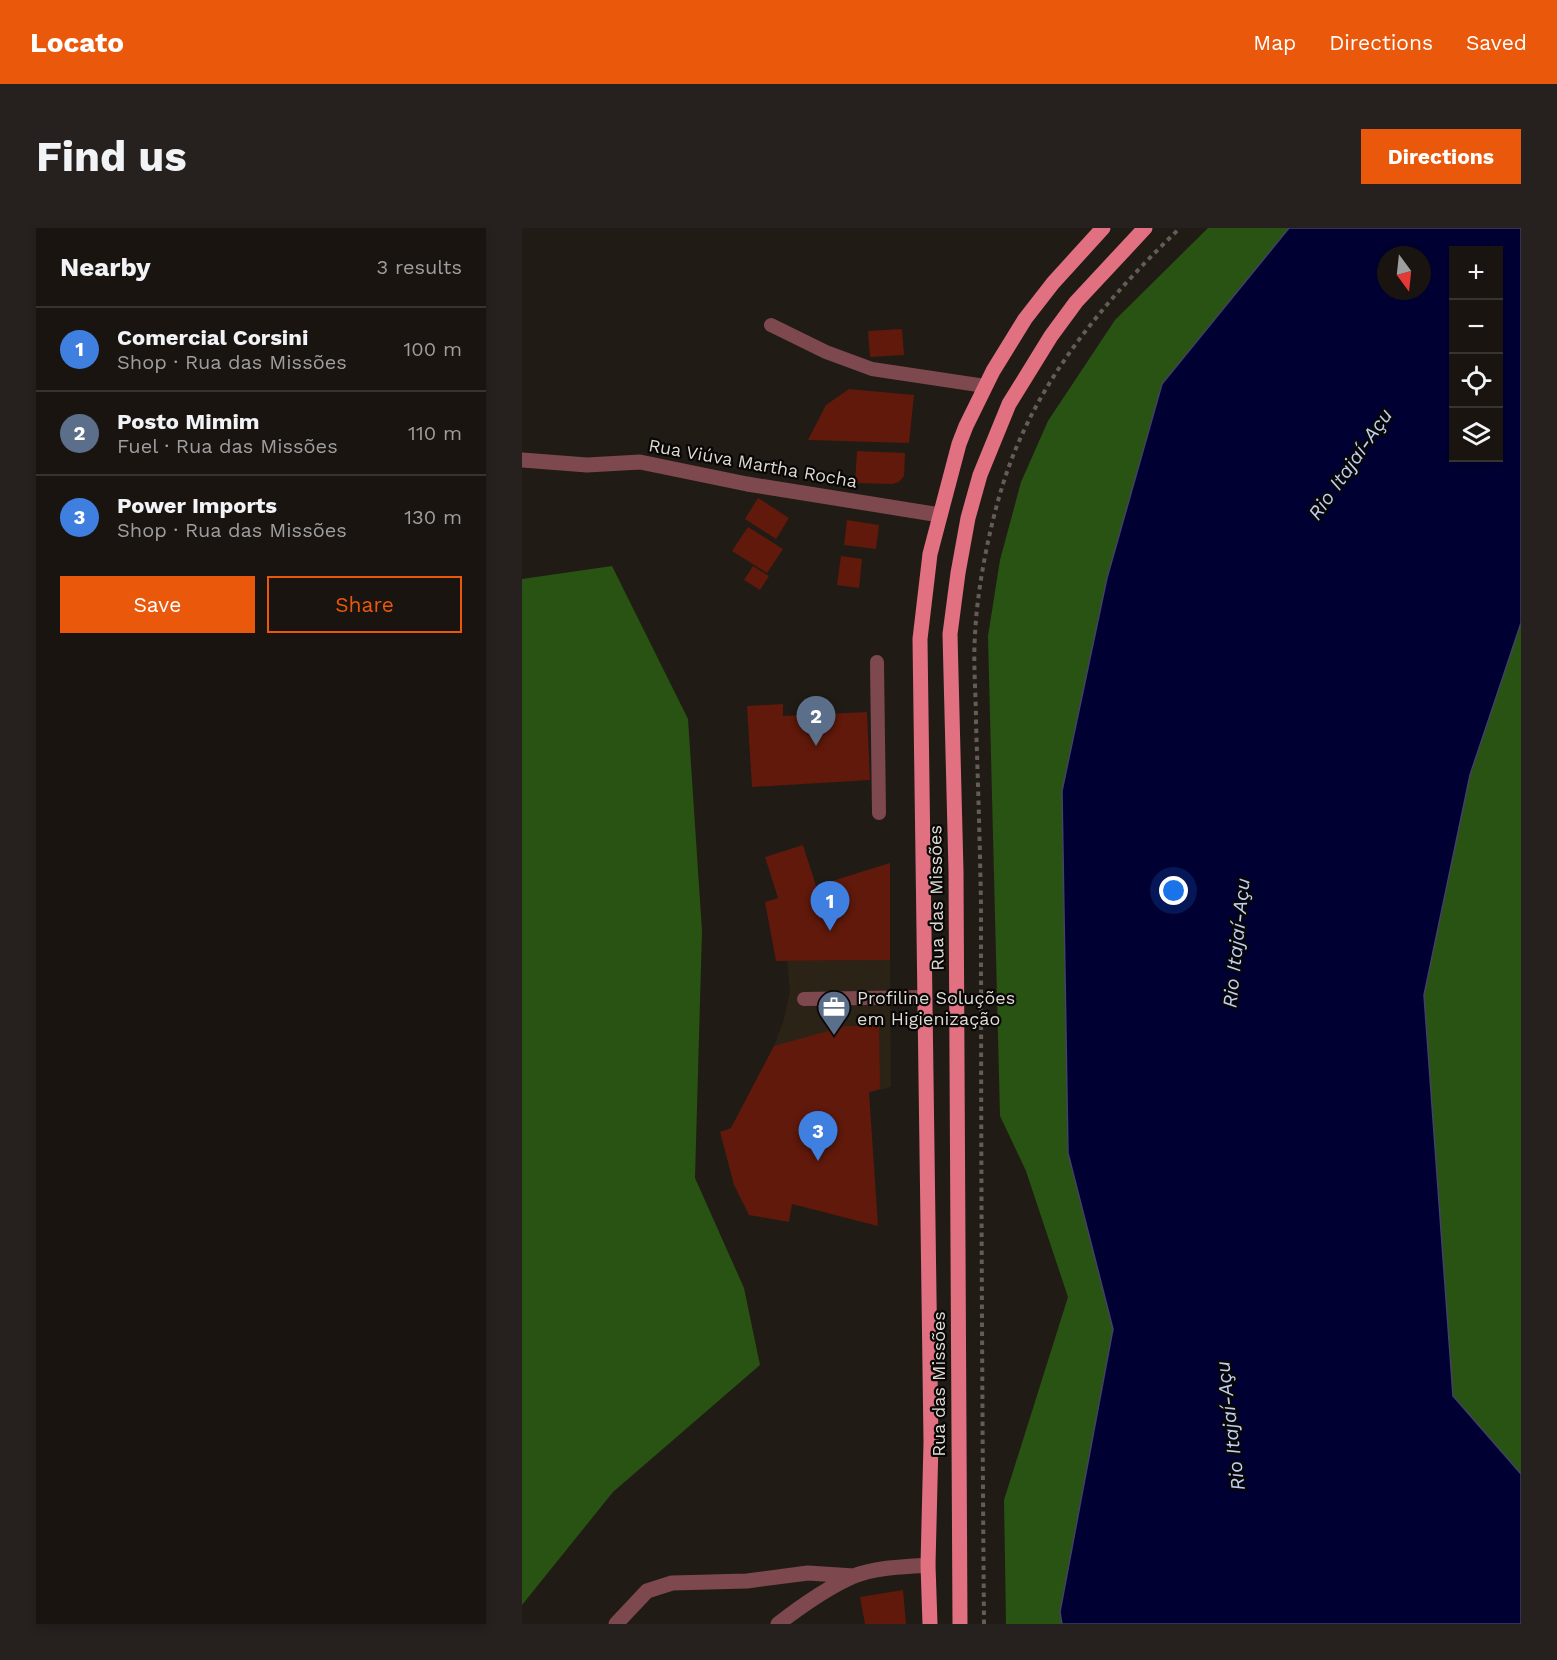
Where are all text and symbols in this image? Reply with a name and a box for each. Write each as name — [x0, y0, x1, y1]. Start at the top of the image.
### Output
text: Locato — [30, 26, 124, 59]
text: Map — [1253, 30, 1296, 55]
text: Directions — [1329, 30, 1433, 55]
text: Saved — [1466, 30, 1527, 55]
button: Directions — [1361, 129, 1521, 184]
text: Find us — [36, 132, 187, 181]
north arrow — [1377, 246, 1431, 300]
map controls — [1449, 246, 1503, 462]
button: + — [1449, 246, 1503, 300]
text: Nearby — [60, 252, 151, 282]
text: 3 results — [377, 255, 462, 279]
button: − — [1449, 300, 1503, 354]
text: Comercial Corsini — [117, 325, 308, 350]
text: 1 — [75, 337, 84, 361]
text: 100 m — [403, 337, 462, 361]
text: Shop · Rua das Missões — [117, 350, 347, 374]
button: locate — [1449, 354, 1503, 408]
water label: Rio Itajaí-Açu — [1303, 404, 1397, 524]
button: layers — [1449, 408, 1503, 462]
text: Posto Mimim — [117, 409, 260, 434]
text: 2 — [74, 421, 85, 445]
text: 110 m — [408, 421, 462, 445]
text: Fuel · Rua das Missões — [117, 434, 338, 458]
street label: Rua Viúva Martha Rocha — [647, 434, 859, 492]
text: Power Imports — [117, 493, 277, 518]
text: 3 — [74, 505, 85, 529]
text: 130 m — [404, 505, 462, 529]
text: Shop · Rua das Missões — [117, 518, 347, 542]
button: Save — [60, 576, 255, 633]
button: Share — [267, 576, 462, 633]
pin: 2 — [796, 696, 836, 746]
street label: Rua das Missões — [924, 825, 948, 971]
your location — [1159, 876, 1188, 905]
water label: Rio Itajaí-Açu — [1217, 877, 1255, 1009]
pin: 1 — [810, 882, 850, 931]
place label: Profiline Soluções em Higienização — [857, 987, 1015, 1029]
office icon: Profiline Soluções em Higienização — [816, 989, 852, 1036]
pin: 3 — [798, 1112, 838, 1161]
street label: Rua das Missões — [928, 1311, 949, 1457]
water label: Rio Itajaí-Açu — [1210, 1360, 1250, 1492]

